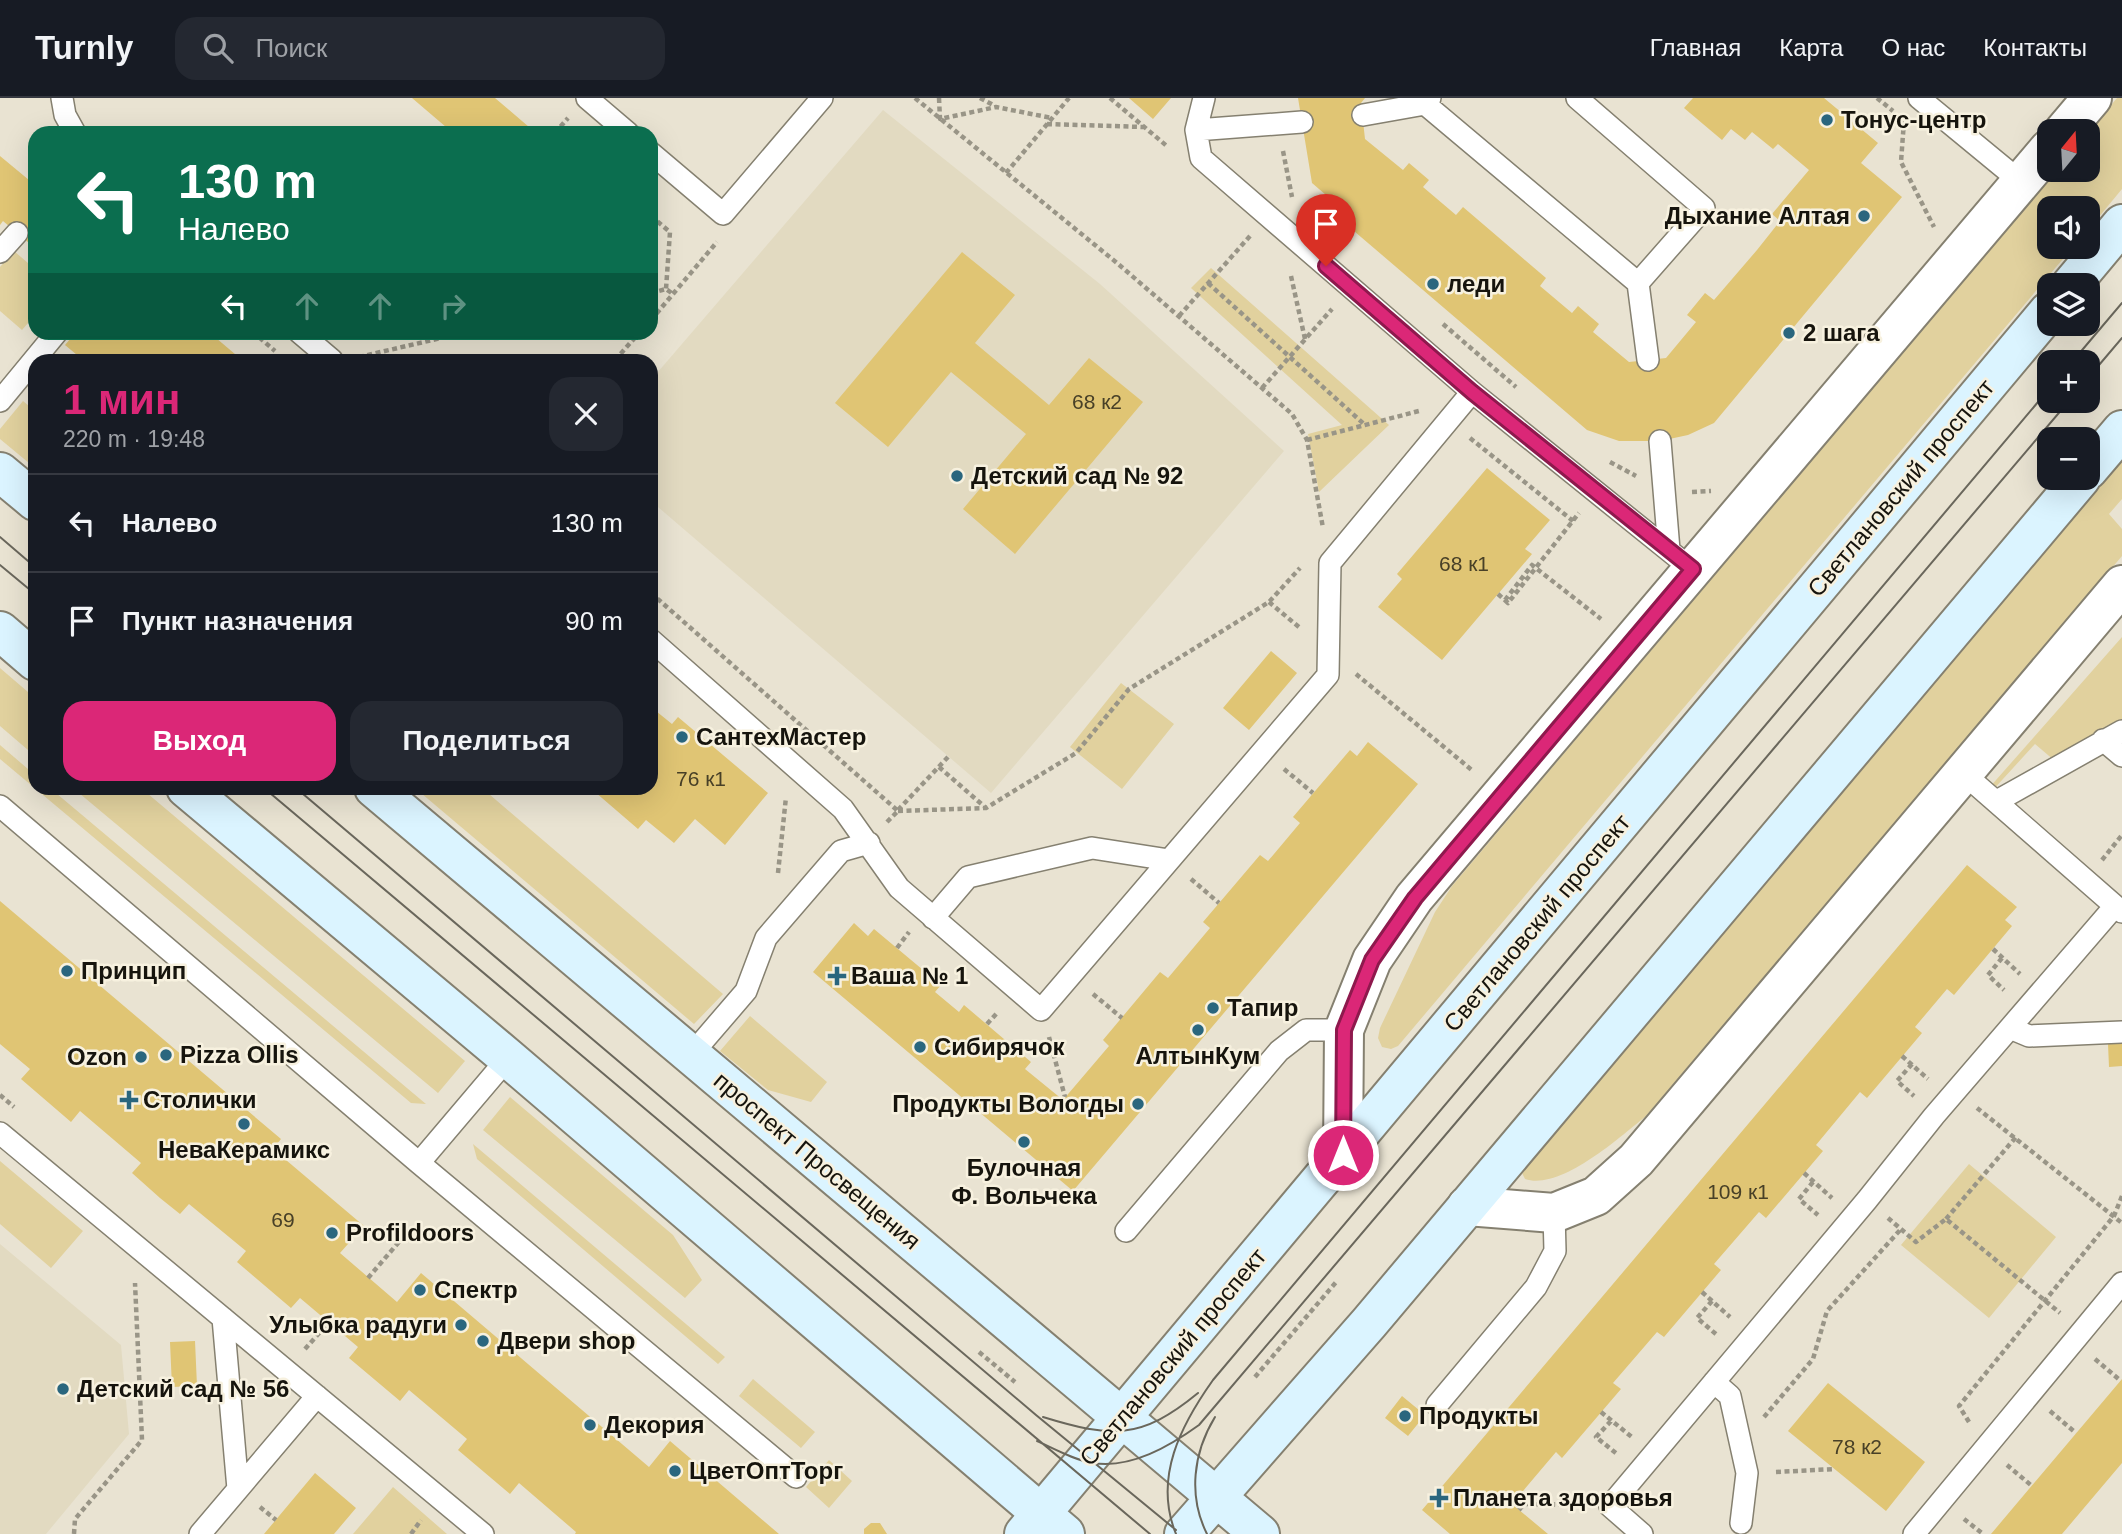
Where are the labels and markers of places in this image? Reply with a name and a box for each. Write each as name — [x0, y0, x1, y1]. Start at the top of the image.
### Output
place label: Тонус-центр — [1841, 106, 1986, 133]
marker: Тонус-центр — [1819, 112, 1835, 128]
pin — [1296, 194, 1356, 266]
place label: Дыхание Алтая — [1665, 202, 1850, 229]
marker: Дыхание Алтая — [1856, 208, 1872, 224]
place label: леди — [1447, 270, 1505, 297]
marker: леди — [1425, 276, 1441, 292]
place label: 2 шага — [1803, 319, 1880, 346]
marker: 2 шага — [1781, 325, 1797, 341]
place label: Детский сад № 92 — [971, 462, 1183, 489]
marker: Детский сад № 92 — [949, 468, 965, 484]
place label: СантехМастер — [696, 723, 866, 750]
marker: СантехМастер — [674, 729, 690, 745]
place label: Принцип — [81, 957, 186, 984]
place label: Ваша № 1 — [851, 962, 968, 989]
marker: Принцип — [59, 963, 75, 979]
marker: Ваша № 1 — [829, 968, 845, 984]
place label: Тапир — [1227, 994, 1298, 1021]
marker: Тапир — [1205, 1000, 1221, 1016]
marker: АлтынКум — [1190, 1022, 1206, 1038]
place label: Сибирячок — [934, 1033, 1066, 1060]
marker: Сибирячок — [912, 1039, 928, 1055]
place label: Pizza Ollis — [180, 1041, 299, 1068]
place label: АлтынКум — [1136, 1042, 1260, 1069]
place label: Ozon — [67, 1043, 127, 1070]
marker: Pizza Ollis — [158, 1047, 174, 1063]
marker: Ozon — [133, 1049, 149, 1065]
place label: Столички — [143, 1086, 257, 1113]
place label: Продукты Вологды — [892, 1090, 1124, 1117]
marker: Столички — [121, 1092, 137, 1108]
marker: Продукты Вологды — [1130, 1096, 1146, 1112]
marker: НеваКерамикс — [236, 1116, 252, 1132]
marker: Булочная Ф. Вольчека — [1016, 1134, 1032, 1150]
place label: НеваКерамикс — [158, 1136, 330, 1163]
place label: Булочная Ф. Вольчека — [951, 1154, 1098, 1209]
place label: Profildoors — [346, 1219, 474, 1246]
marker: Profildoors — [324, 1225, 340, 1241]
place label: Спектр — [434, 1276, 518, 1303]
marker: Спектр — [412, 1282, 428, 1298]
place label: Улыбка радуги — [269, 1311, 447, 1338]
marker: Улыбка радуги — [453, 1317, 469, 1333]
place label: Двери shop — [497, 1327, 635, 1354]
marker: Двери shop — [475, 1333, 491, 1349]
place label: Детский сад № 56 — [77, 1375, 289, 1402]
marker: Детский сад № 56 — [55, 1381, 71, 1397]
place label: Продукты — [1419, 1402, 1538, 1429]
marker: Продукты — [1397, 1408, 1413, 1424]
place label: Декория — [604, 1411, 705, 1438]
marker: Декория — [582, 1417, 598, 1433]
place label: ЦветОптТорг — [689, 1457, 843, 1484]
marker: ЦветОптТорг — [667, 1463, 683, 1479]
place label: Планета здоровья — [1453, 1484, 1673, 1511]
marker: Планета здоровья — [1431, 1490, 1447, 1506]

